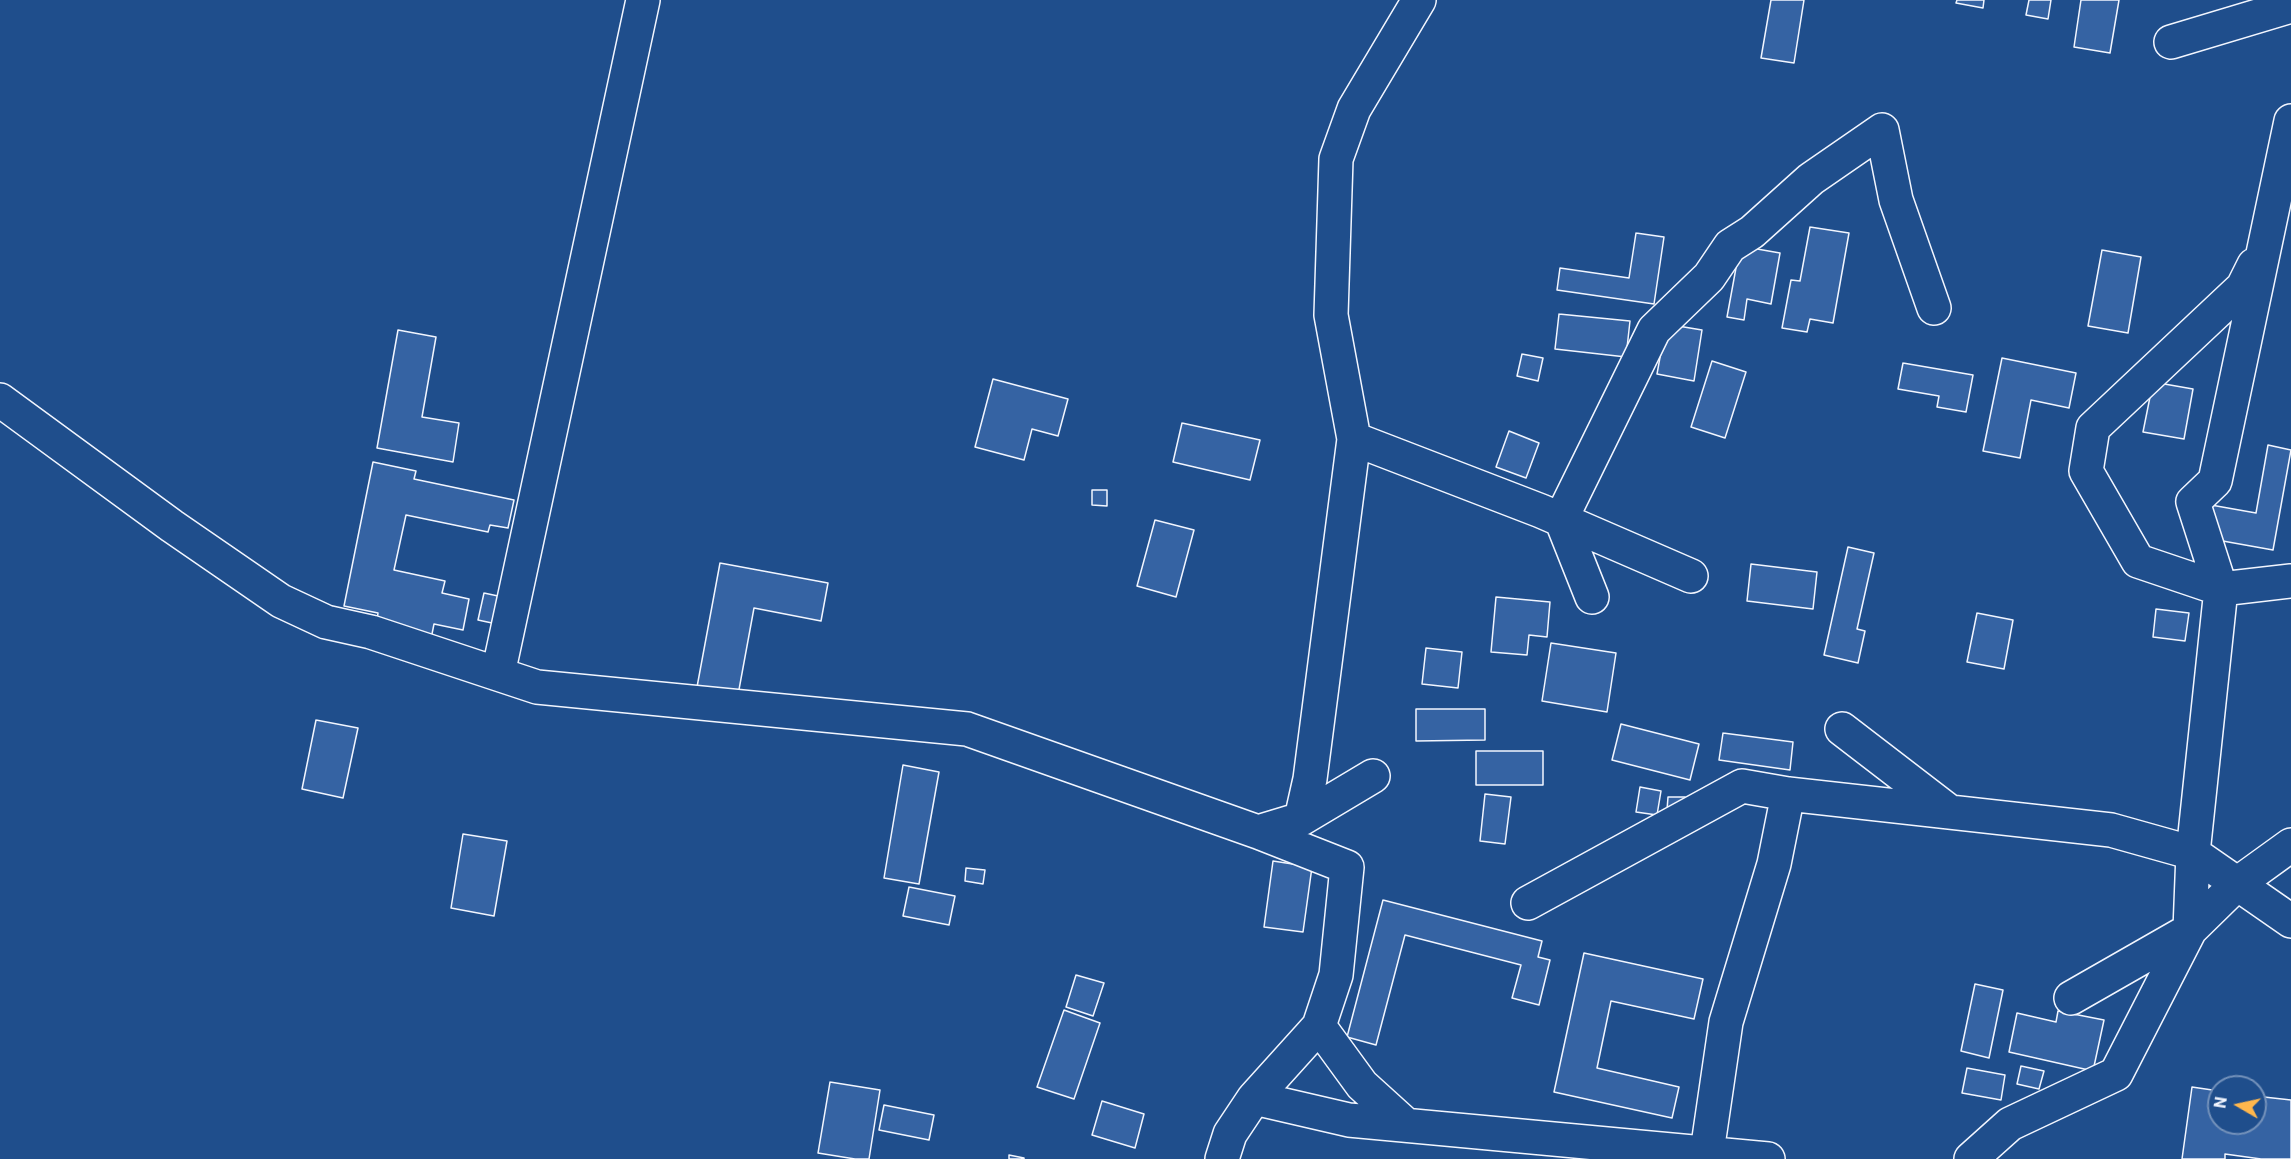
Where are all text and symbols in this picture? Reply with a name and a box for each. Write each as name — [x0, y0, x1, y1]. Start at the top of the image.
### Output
north arrow — [2207, 1075, 2267, 1135]
text: N — [2210, 1095, 2231, 1109]

